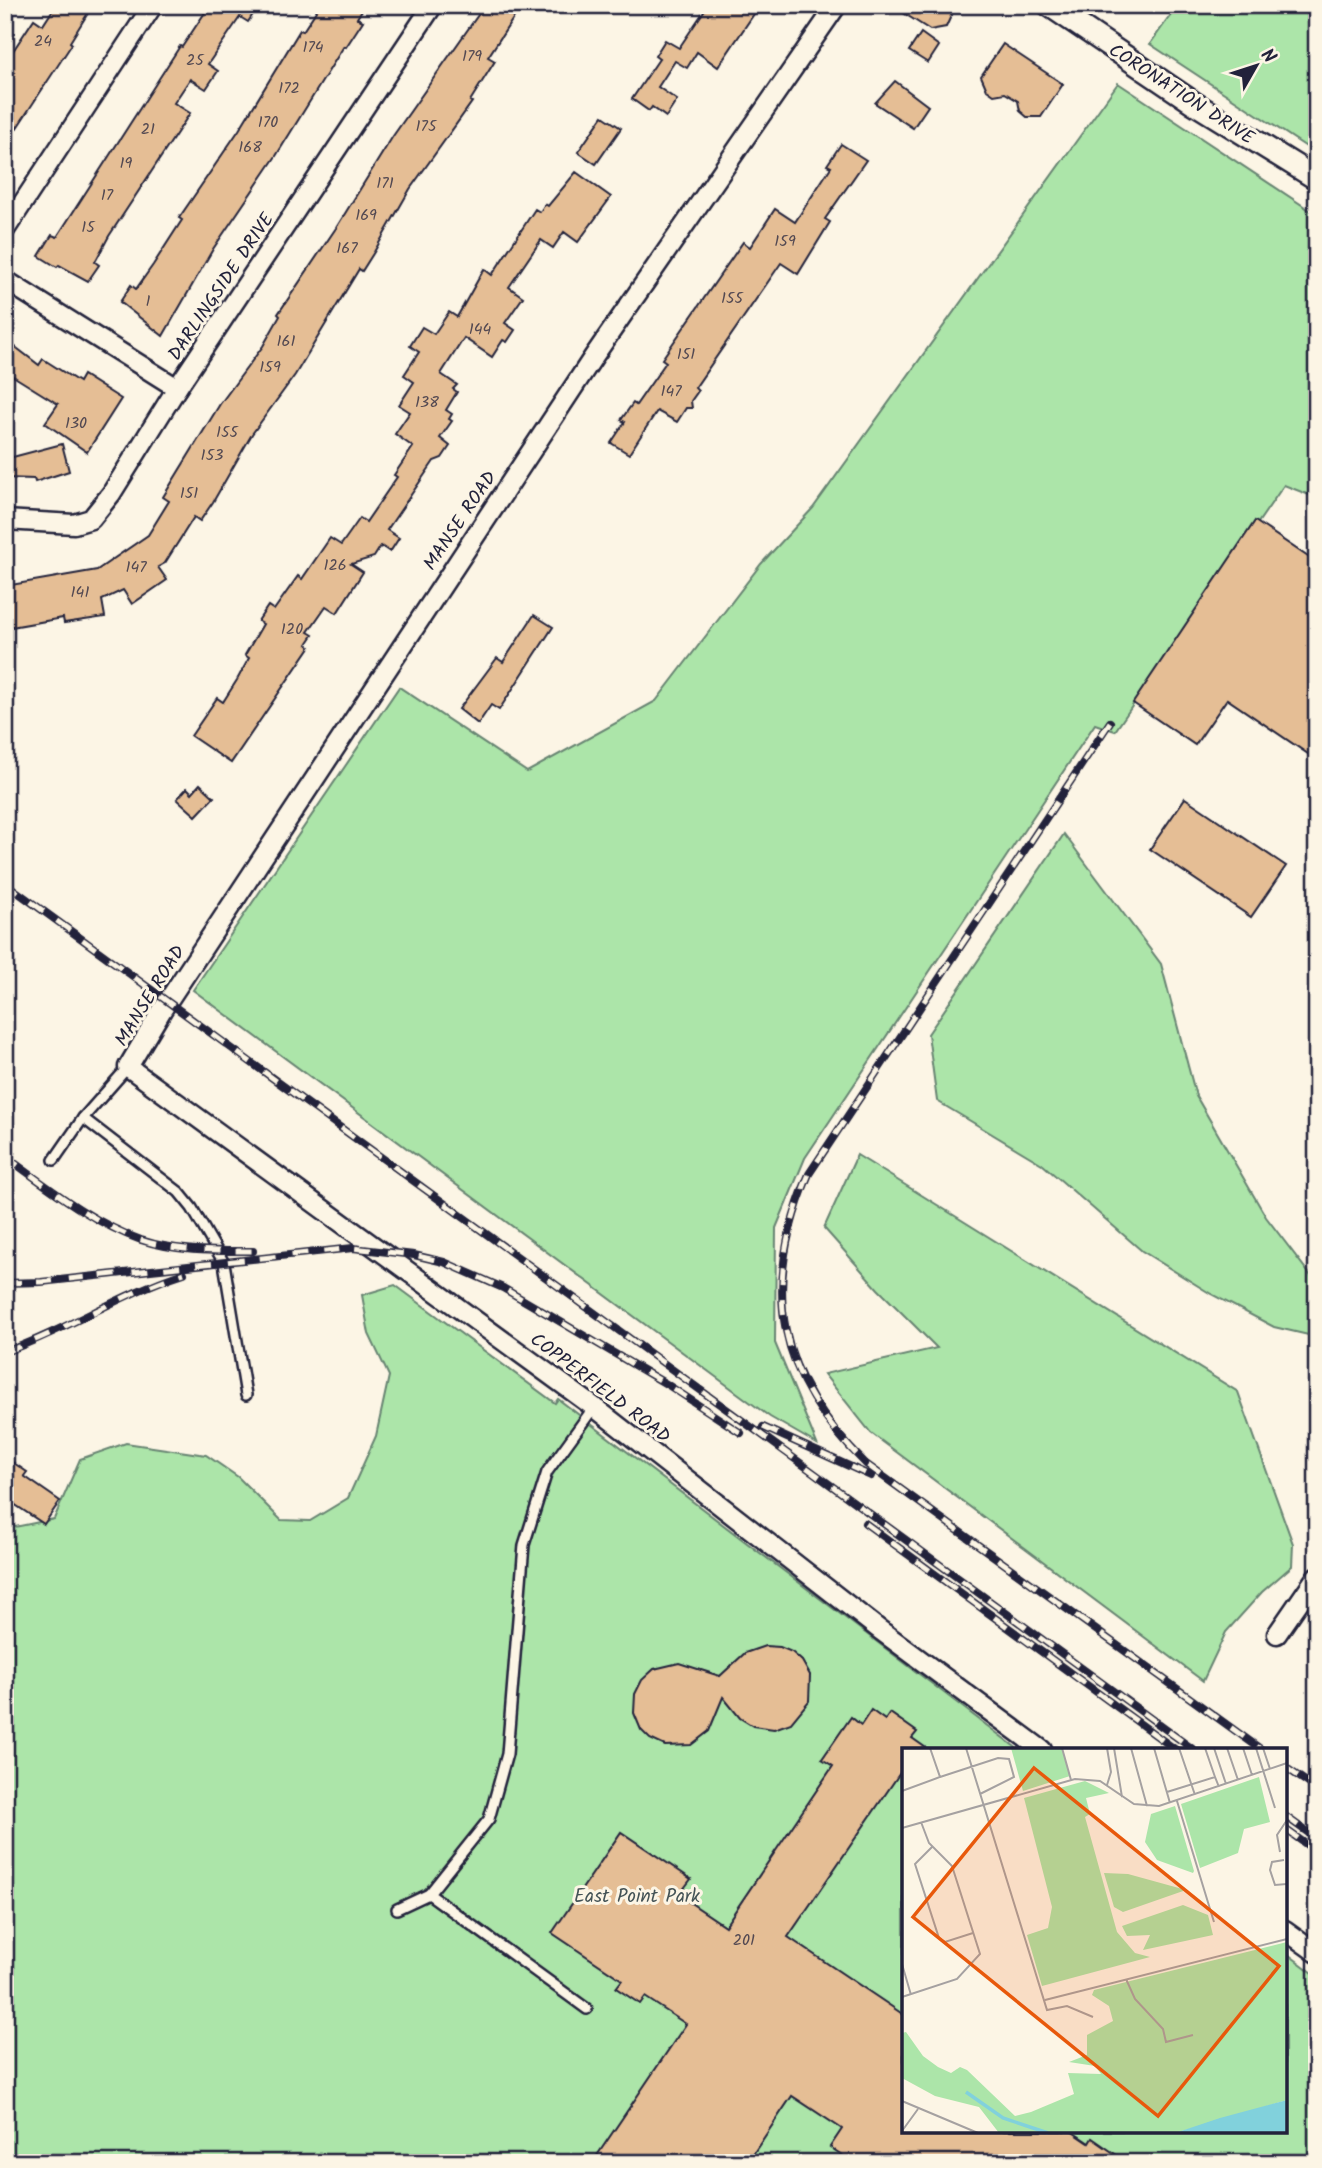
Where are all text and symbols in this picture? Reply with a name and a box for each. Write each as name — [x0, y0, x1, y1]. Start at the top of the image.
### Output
house number: 24 — [34, 29, 52, 54]
north arrow — [1220, 32, 1290, 102]
house number: 174 — [302, 35, 324, 60]
street label: CORONATION DRIVE — [1102, 36, 1261, 154]
text: N — [1252, 42, 1283, 71]
house number: 179 — [462, 44, 482, 69]
house number: 25 — [186, 48, 205, 73]
house number: 172 — [278, 76, 300, 101]
house number: 170 — [258, 110, 278, 135]
house number: 175 — [416, 114, 438, 139]
house number: 21 — [141, 117, 155, 142]
house number: 168 — [238, 135, 262, 160]
house number: 19 — [120, 151, 133, 176]
house number: 171 — [376, 171, 394, 196]
house number: 17 — [101, 183, 114, 208]
house number: 169 — [355, 203, 377, 228]
street label: DARLINGSIDE DRIVE — [161, 206, 283, 367]
house number: 15 — [81, 215, 96, 240]
house number: 159 — [774, 229, 796, 254]
house number: 167 — [336, 236, 358, 261]
house number: 155 — [721, 286, 745, 311]
house number: 1 — [145, 289, 151, 314]
house number: 144 — [469, 317, 492, 342]
house number: 161 — [277, 329, 295, 354]
house number: 151 — [677, 342, 695, 367]
house number: 159 — [259, 355, 281, 380]
house number: 147 — [660, 379, 682, 404]
house number: 138 — [415, 390, 439, 415]
house number: 130 — [65, 411, 87, 436]
house number: 155 — [216, 420, 240, 445]
house number: 153 — [201, 443, 223, 468]
street label: MANSE ROAD — [416, 465, 505, 577]
house number: 151 — [180, 481, 198, 506]
house number: 126 — [323, 553, 347, 578]
house number: 147 — [125, 555, 147, 580]
house number: 141 — [71, 580, 89, 605]
house number: 120 — [281, 617, 303, 642]
street label: MANSE ROAD — [108, 939, 194, 1053]
street label: COPPERFIELD ROAD — [523, 1326, 677, 1452]
inset map — [902, 1748, 1287, 2133]
park label: East Point Park — [574, 1882, 700, 1912]
house number: 201 — [733, 1928, 755, 1953]

